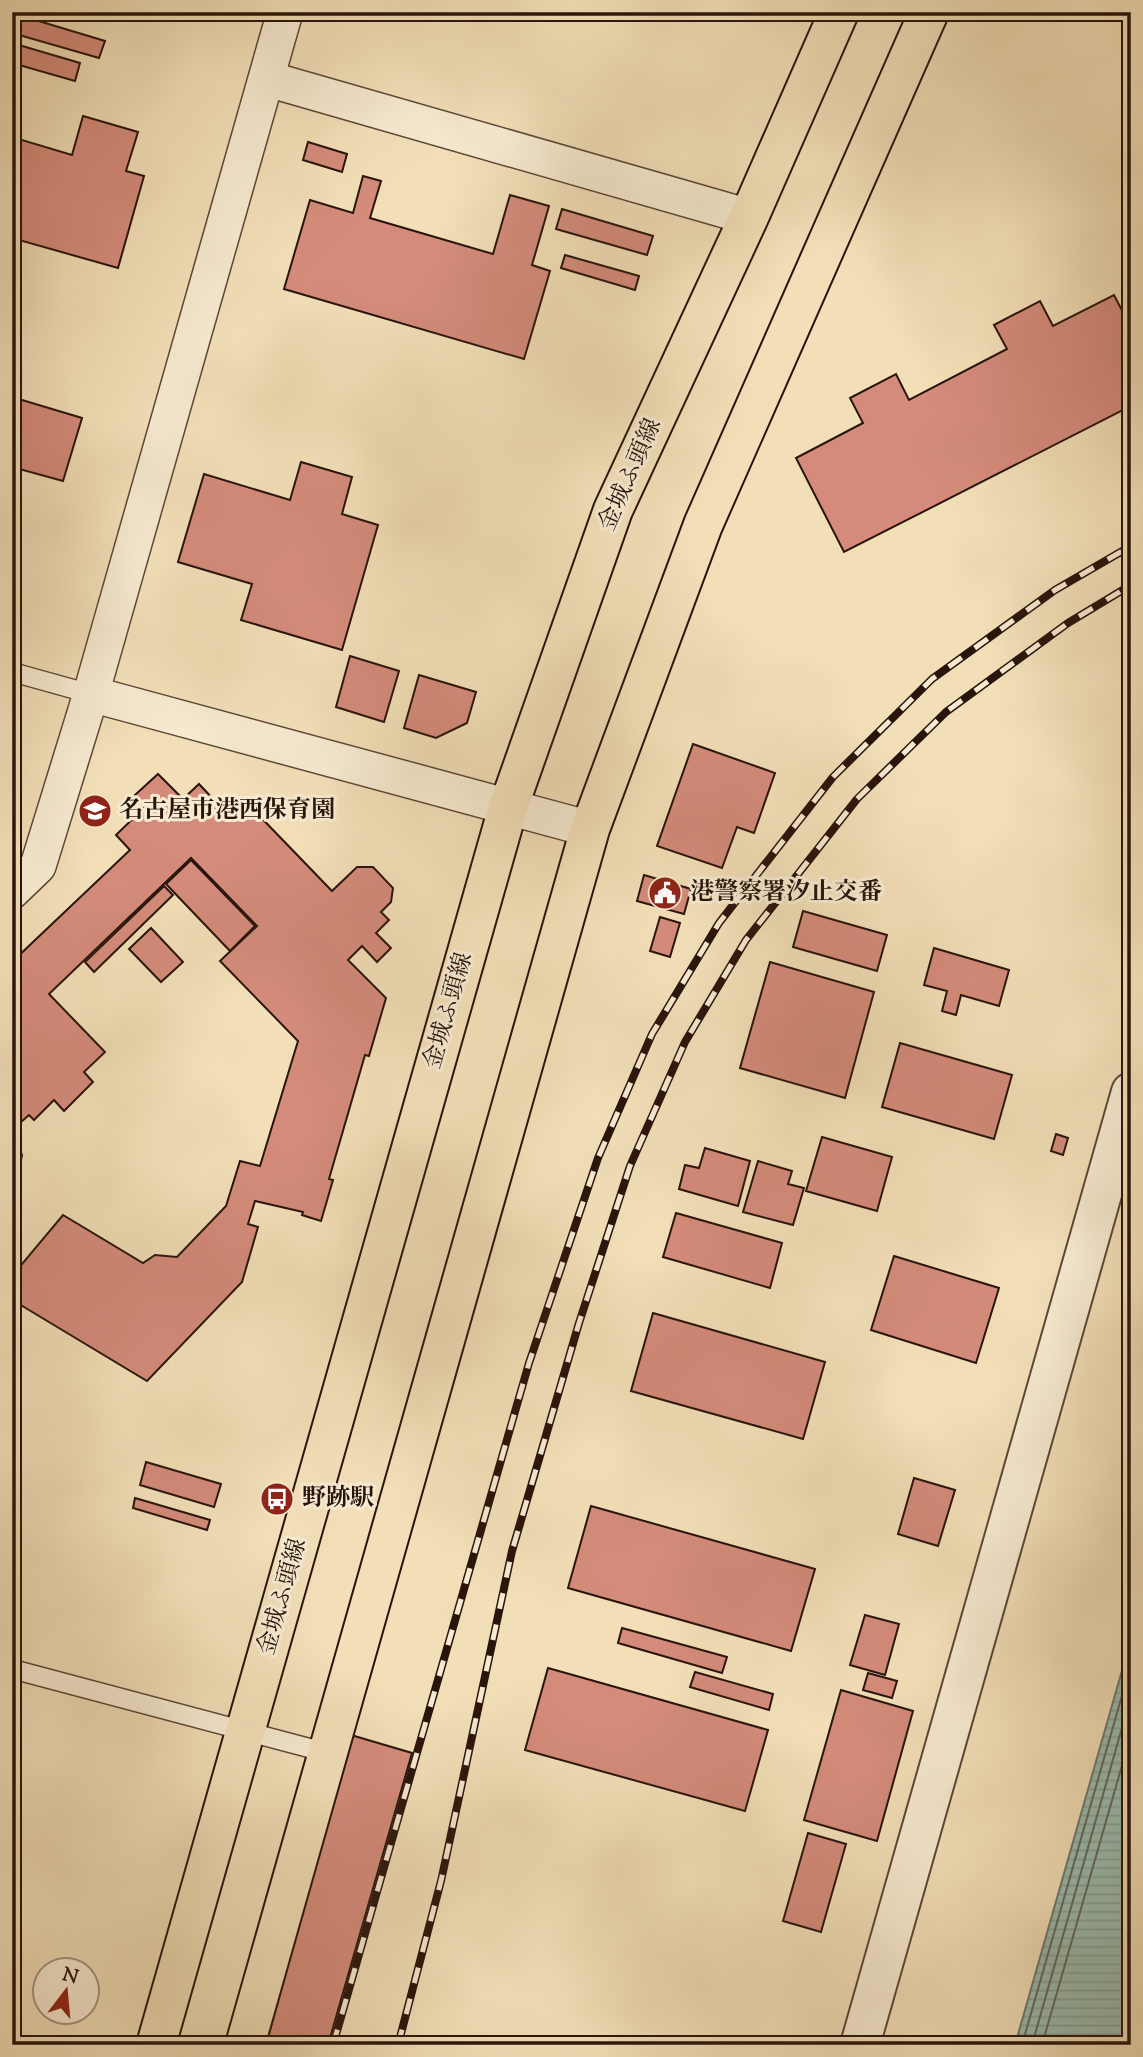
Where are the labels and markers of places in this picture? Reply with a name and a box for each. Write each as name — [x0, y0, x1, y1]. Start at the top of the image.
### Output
school or university icon: 名古屋市港西保育園 — [76, 792, 114, 830]
place label: 名古屋市港西保育園 — [119, 794, 335, 828]
public building icon: 港警察署汐止交番 — [646, 874, 684, 912]
place label: 港警察署汐止交番 — [690, 876, 882, 910]
bus stop icon: 野跡駅 — [258, 1480, 296, 1518]
place label: 野跡駅 — [302, 1482, 374, 1516]

